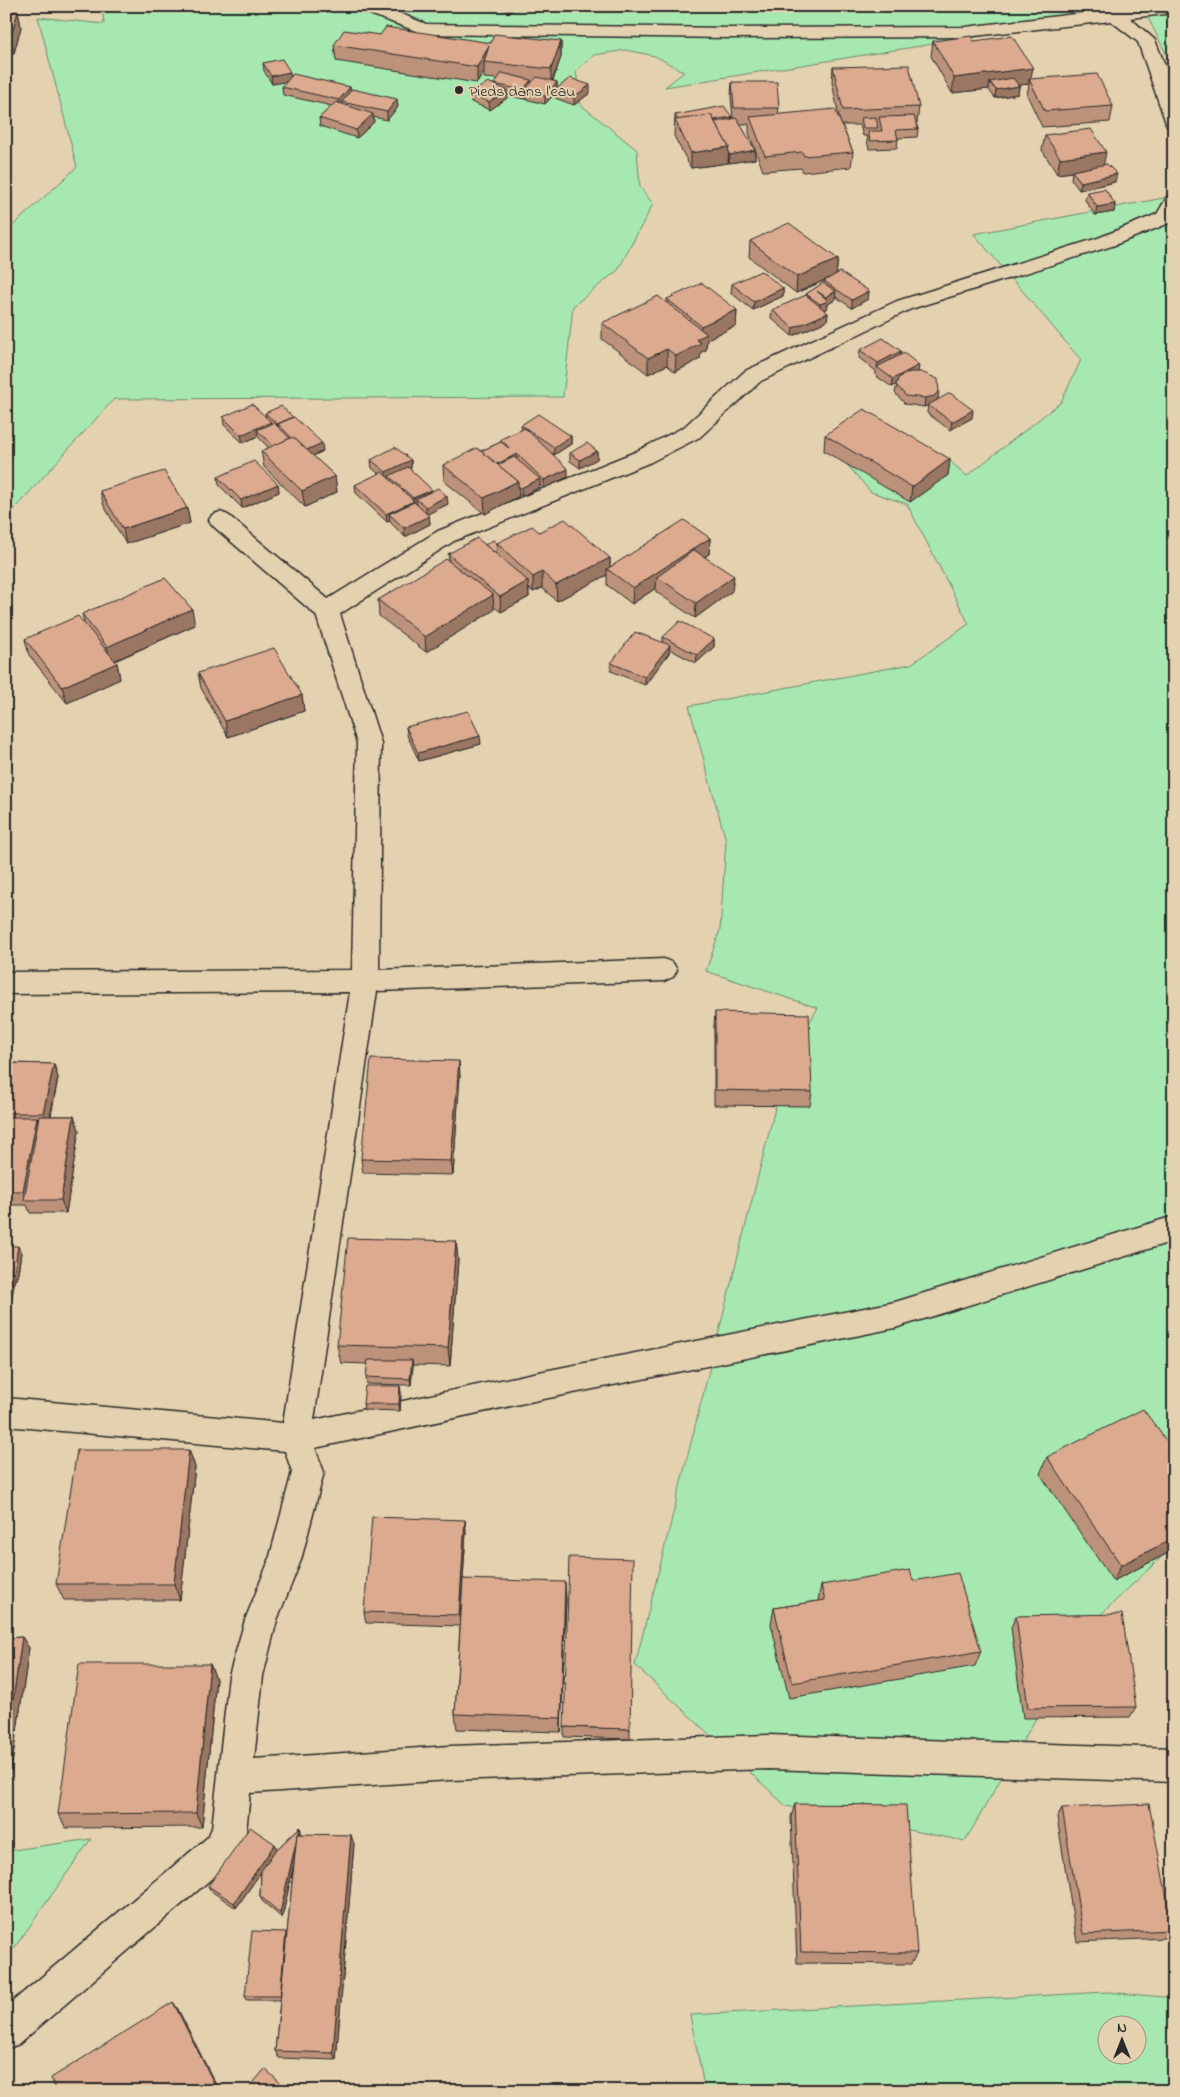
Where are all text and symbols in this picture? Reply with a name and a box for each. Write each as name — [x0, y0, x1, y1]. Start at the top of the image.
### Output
place label: Pieds dans l'eau — [469, 80, 575, 104]
marker: Pieds dans l'eau — [453, 84, 465, 96]
north arrow — [1098, 2014, 1148, 2064]
text: N — [1117, 2018, 1127, 2039]

